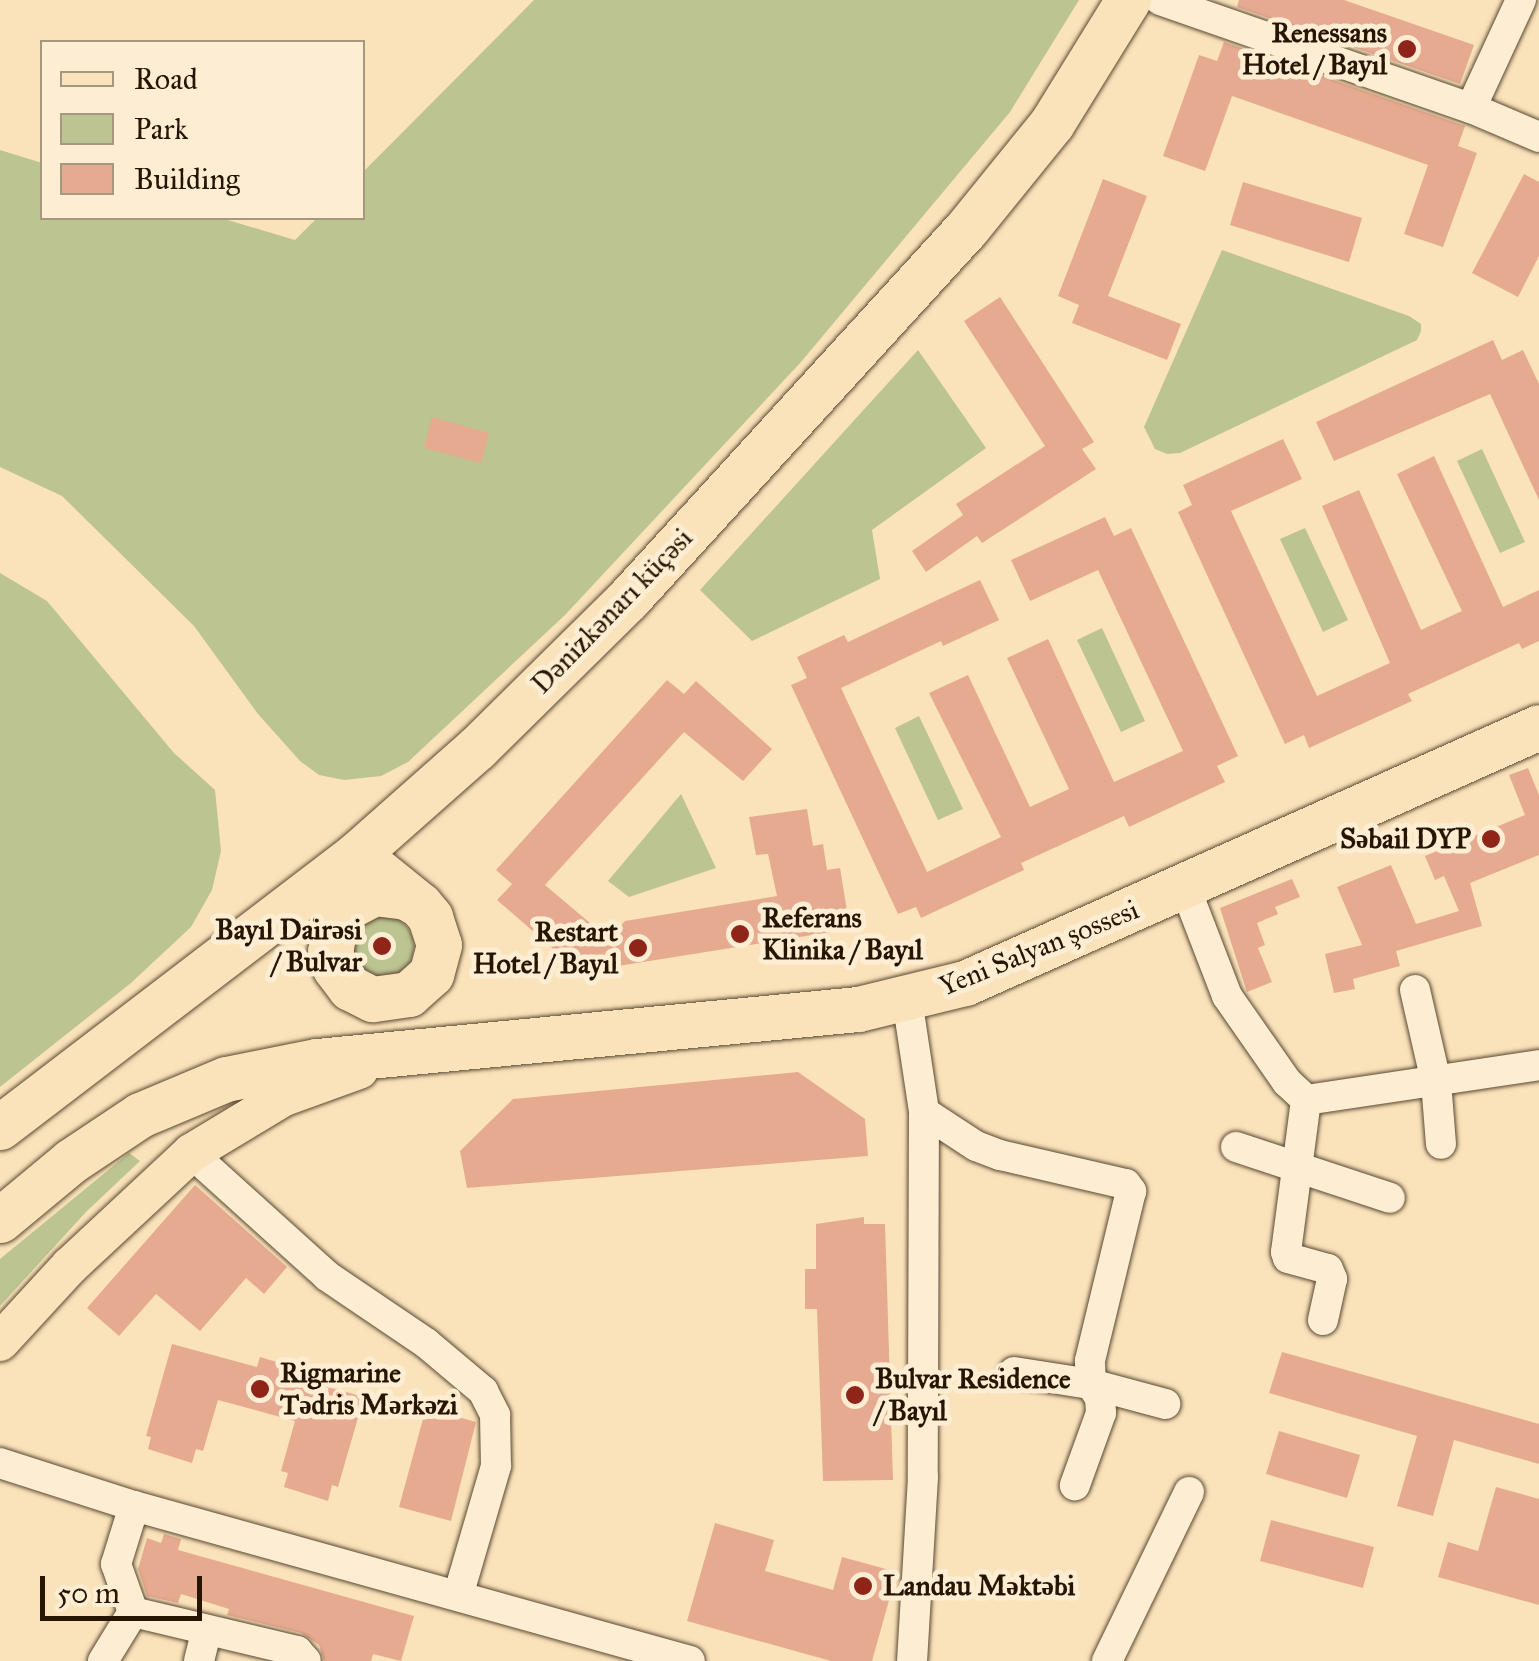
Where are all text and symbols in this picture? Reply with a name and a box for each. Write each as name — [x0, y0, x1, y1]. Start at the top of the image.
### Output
place label: Renessans Hotel / Bayıl — [1242, 16, 1387, 82]
marker: Renessans Hotel / Bayıl — [1396, 38, 1418, 60]
legend — [40, 40, 365, 220]
text: Road — [134, 61, 198, 97]
text: Park — [134, 111, 188, 147]
text: Building — [134, 161, 240, 197]
street label: Dənizkənarı küçəsi — [525, 521, 699, 701]
place label: Səbail DYP — [1340, 822, 1471, 856]
marker: Səbail DYP — [1480, 828, 1502, 850]
street label: Yeni Salyan şossesi — [934, 893, 1144, 1003]
place label: Referans Klinika / Bayıl — [762, 901, 923, 967]
place label: Bayıl Dairəsi / Bulvar — [215, 913, 362, 979]
place label: Restart Hotel / Bayıl — [473, 915, 618, 981]
marker: Referans Klinika / Bayıl — [727, 921, 753, 947]
marker: Bayıl Dairəsi / Bulvar — [371, 935, 393, 957]
marker: Restart Hotel / Bayıl — [627, 937, 649, 959]
place label: Rigmarine Tədris Mərkəzi — [280, 1356, 458, 1422]
place label: Bulvar Residence / Bayıl — [875, 1362, 1071, 1428]
marker: Rigmarine Tədris Mərkəzi — [249, 1378, 271, 1400]
marker: Bulvar Residence / Bayıl — [844, 1384, 866, 1406]
scale bar — [45, 1556, 208, 1618]
place label: Landau Məktəbi — [883, 1569, 1075, 1603]
text: 50 m — [57, 1575, 120, 1611]
marker: Landau Məktəbi — [852, 1575, 874, 1597]

